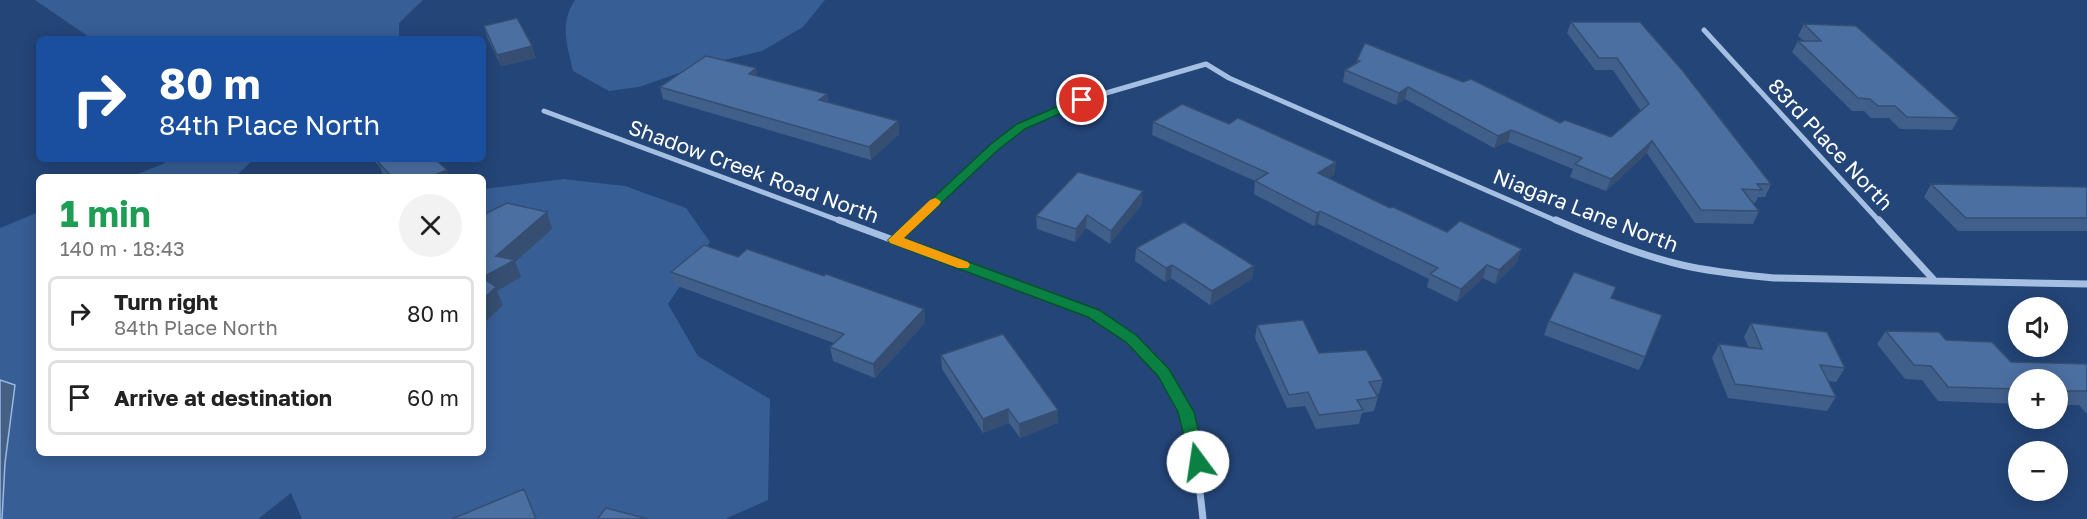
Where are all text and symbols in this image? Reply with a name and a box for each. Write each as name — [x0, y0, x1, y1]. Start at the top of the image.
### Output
text: 80 m — [159, 58, 260, 108]
icon: right — [60, 60, 138, 138]
street label: 83rd Place North — [1763, 73, 1899, 215]
pin — [1056, 74, 1107, 125]
icon: arrive — [1065, 83, 1098, 116]
text: 84th Place North — [159, 109, 380, 141]
street label: Shadow Creek Road North — [625, 114, 883, 228]
street label: Niagara Lane North — [1490, 163, 1682, 257]
text: 1 min — [60, 192, 151, 235]
button: close — [399, 194, 462, 257]
text: 140 m · 18:43 — [60, 236, 185, 260]
text: Turn right — [114, 288, 218, 315]
icon: right — [63, 297, 96, 330]
map controls — [2008, 297, 2068, 501]
button: sound — [2008, 297, 2068, 357]
text: 80 m — [407, 300, 459, 327]
text: 84th Place North — [114, 315, 278, 339]
button: + — [2008, 369, 2068, 429]
icon: arrive — [63, 381, 96, 414]
text: Arrive at destination — [114, 384, 332, 411]
text: 60 m — [407, 384, 459, 411]
position arrow — [1166, 430, 1230, 494]
button: − — [2008, 441, 2068, 501]

